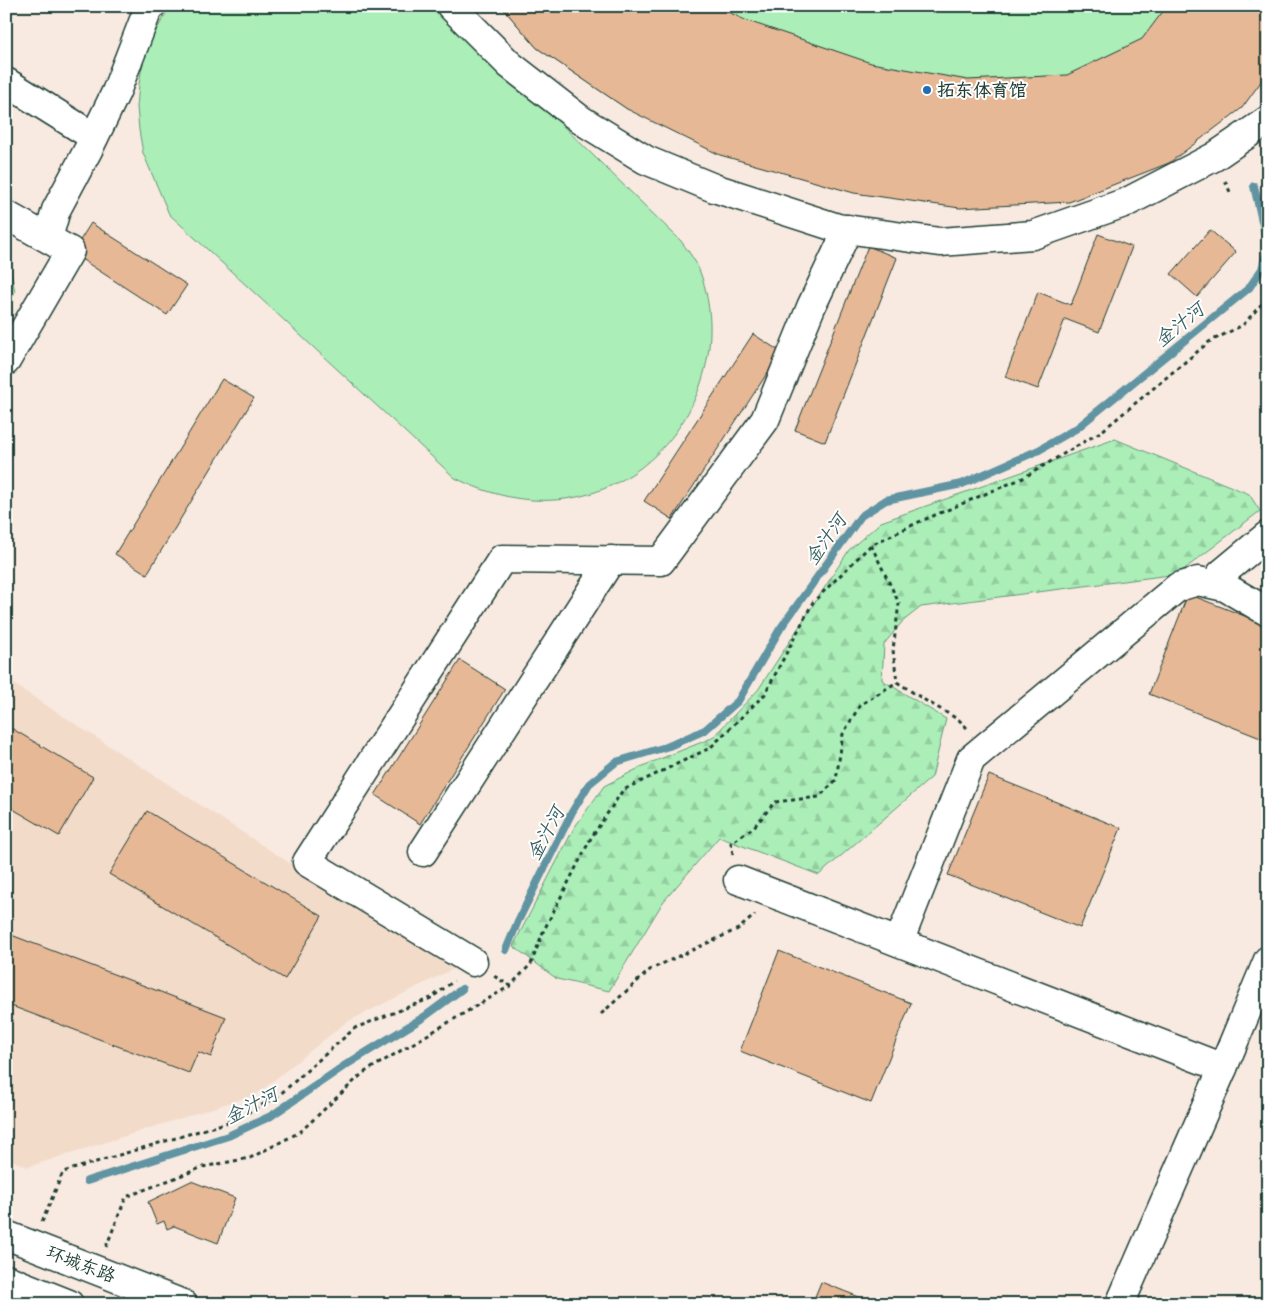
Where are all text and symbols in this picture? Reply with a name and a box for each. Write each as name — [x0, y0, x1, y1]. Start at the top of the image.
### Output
place label: 拓东体育馆 — [937, 80, 1027, 101]
marker: 拓东体育馆 — [921, 84, 933, 96]
water label: 金汁河 — [1151, 296, 1211, 351]
water label: 金汁河 — [800, 507, 853, 569]
water label: 金汁河 — [523, 800, 570, 864]
water label: 金汁河 — [221, 1082, 285, 1129]
street label: 环城东路 — [43, 1242, 118, 1287]

